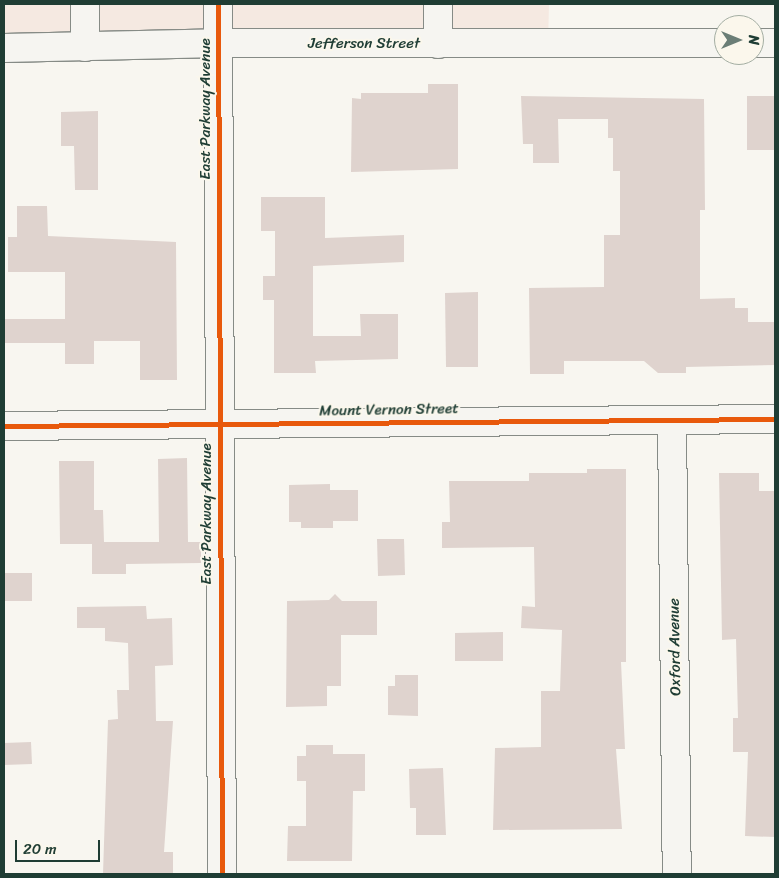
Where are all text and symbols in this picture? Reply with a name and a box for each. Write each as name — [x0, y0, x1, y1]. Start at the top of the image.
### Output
north arrow — [714, 15, 764, 65]
street label: Jefferson Street — [308, 35, 420, 53]
text: N — [741, 35, 766, 45]
street label: East Parkway Avenue — [197, 38, 215, 180]
street label: Mount Vernon Street — [319, 400, 459, 420]
street label: East Parkway Avenue — [198, 443, 216, 585]
street label: Oxford Avenue — [665, 598, 685, 696]
scale bar — [18, 830, 102, 862]
text: 20 m — [23, 836, 57, 862]

